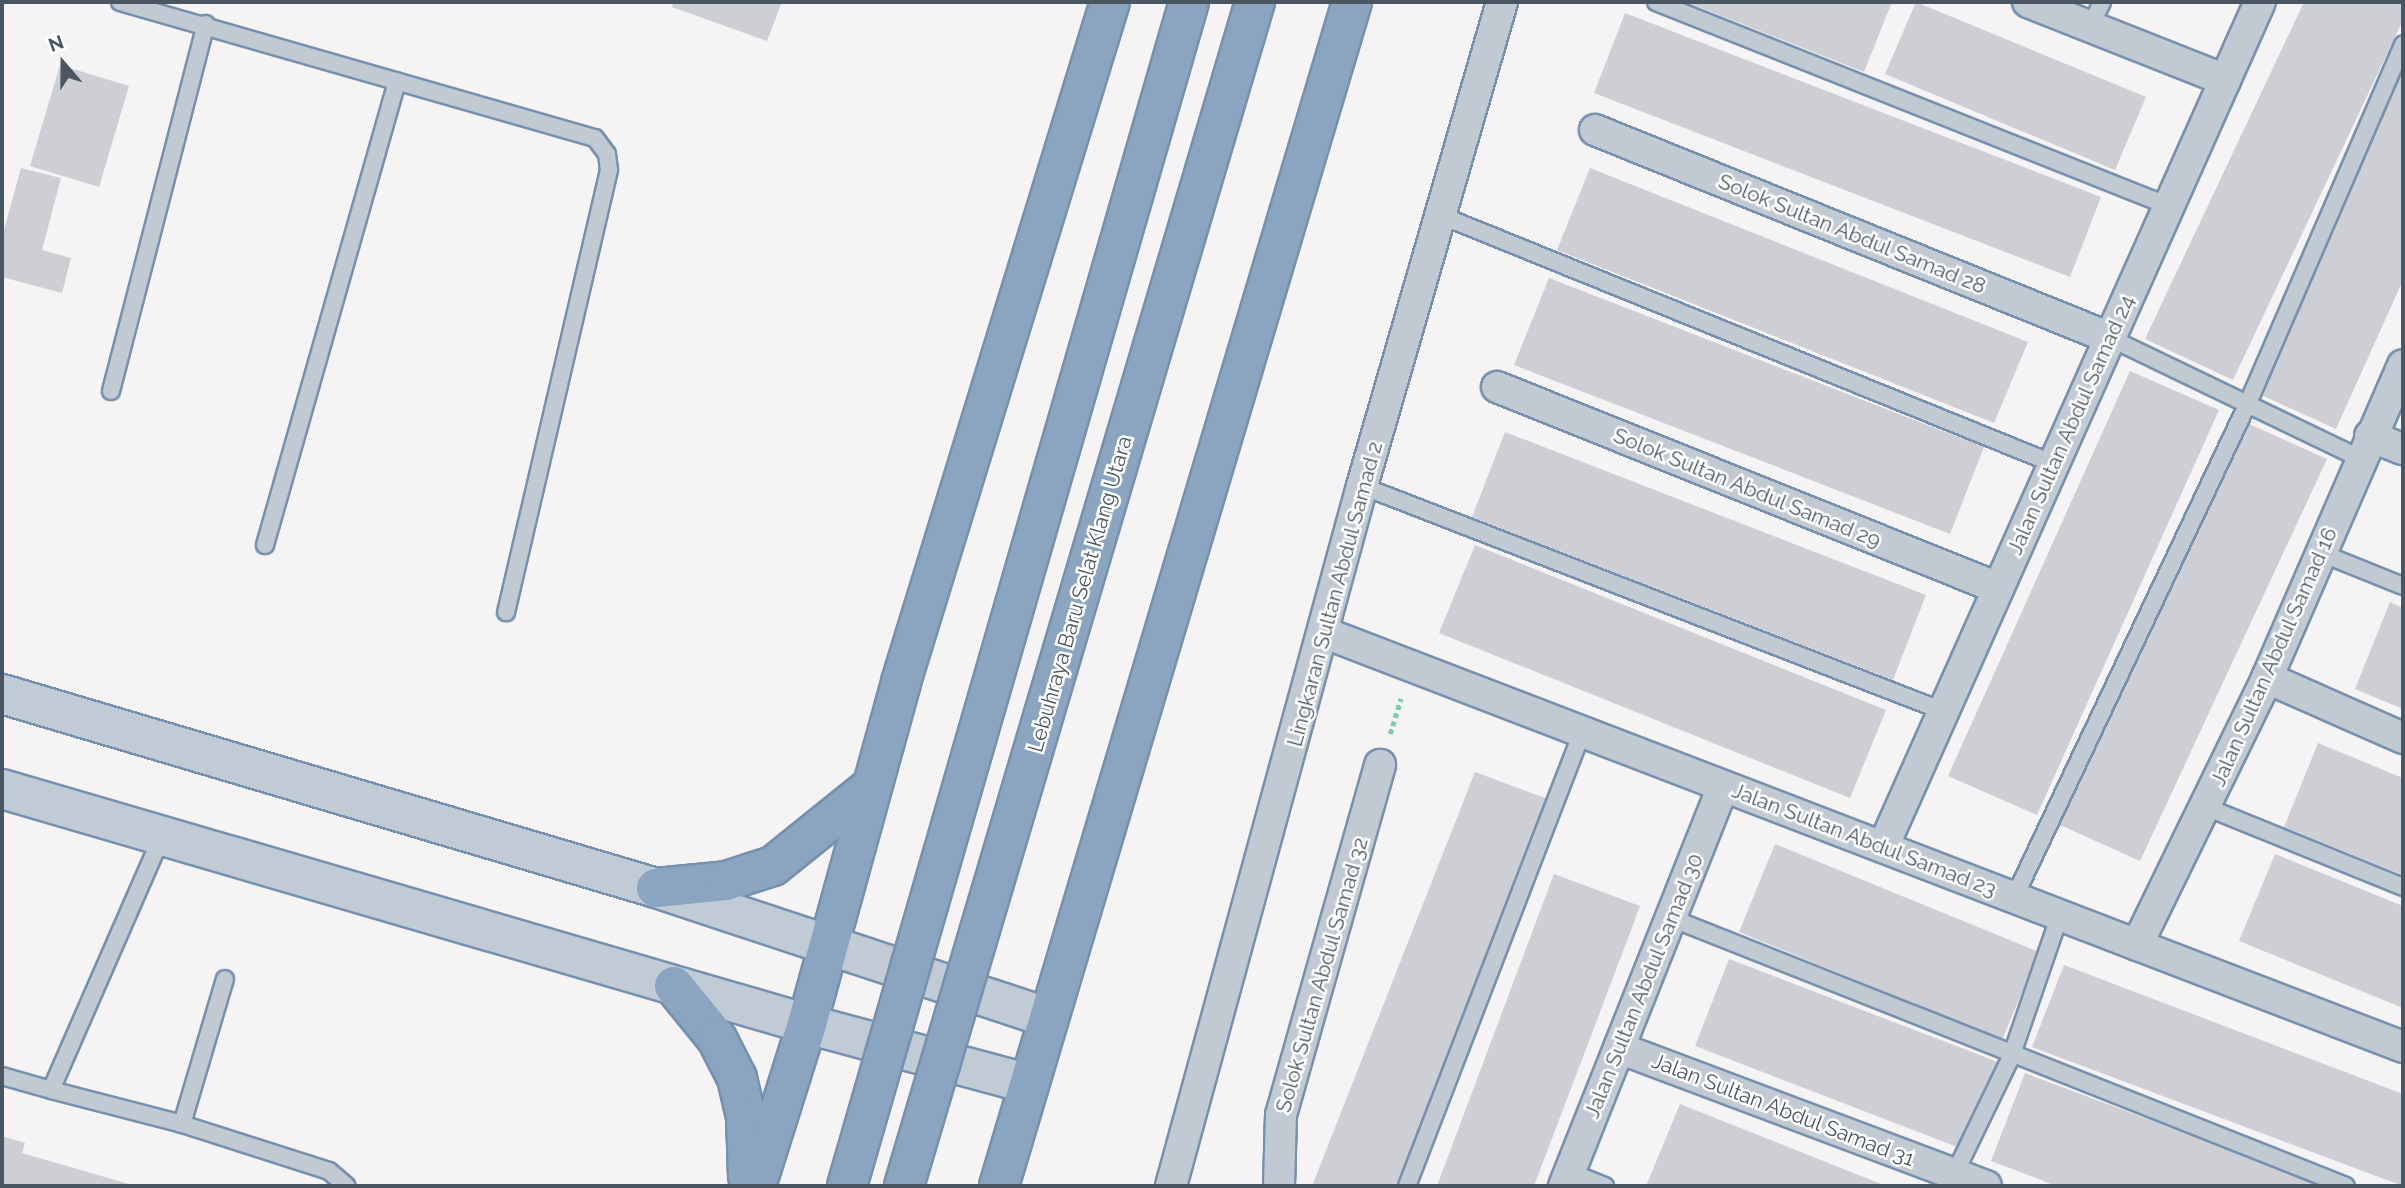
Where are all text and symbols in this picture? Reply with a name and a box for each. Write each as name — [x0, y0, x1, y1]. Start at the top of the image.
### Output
north arrow — [28, 28, 98, 98]
text: N — [45, 30, 66, 56]
street label: Solok Sultan Abdul Samad 28 — [1714, 168, 1990, 300]
street label: Jalan Sultan Abdul Samad 24 — [2002, 291, 2140, 559]
street label: Solok Sultan Abdul Samad 29 — [1609, 423, 1885, 553]
street label: Lebuhraya Baru Selat Klang Utara — [1023, 433, 1137, 755]
street label: Lingkaran Sultan Abdul Samad 2 — [1282, 438, 1388, 750]
street label: Jalan Sultan Abdul Samad 16 — [2205, 523, 2343, 791]
street label: Jalan Sultan Abdul Samad 23 — [1728, 778, 2000, 902]
street label: Solok Sultan Abdul Samad 32 — [1270, 834, 1374, 1116]
street label: Jalan Sultan Abdul Samad 30 — [1579, 849, 1709, 1123]
street label: Jalan Sultan Abdul Samad 31 — [1648, 1048, 1918, 1172]

